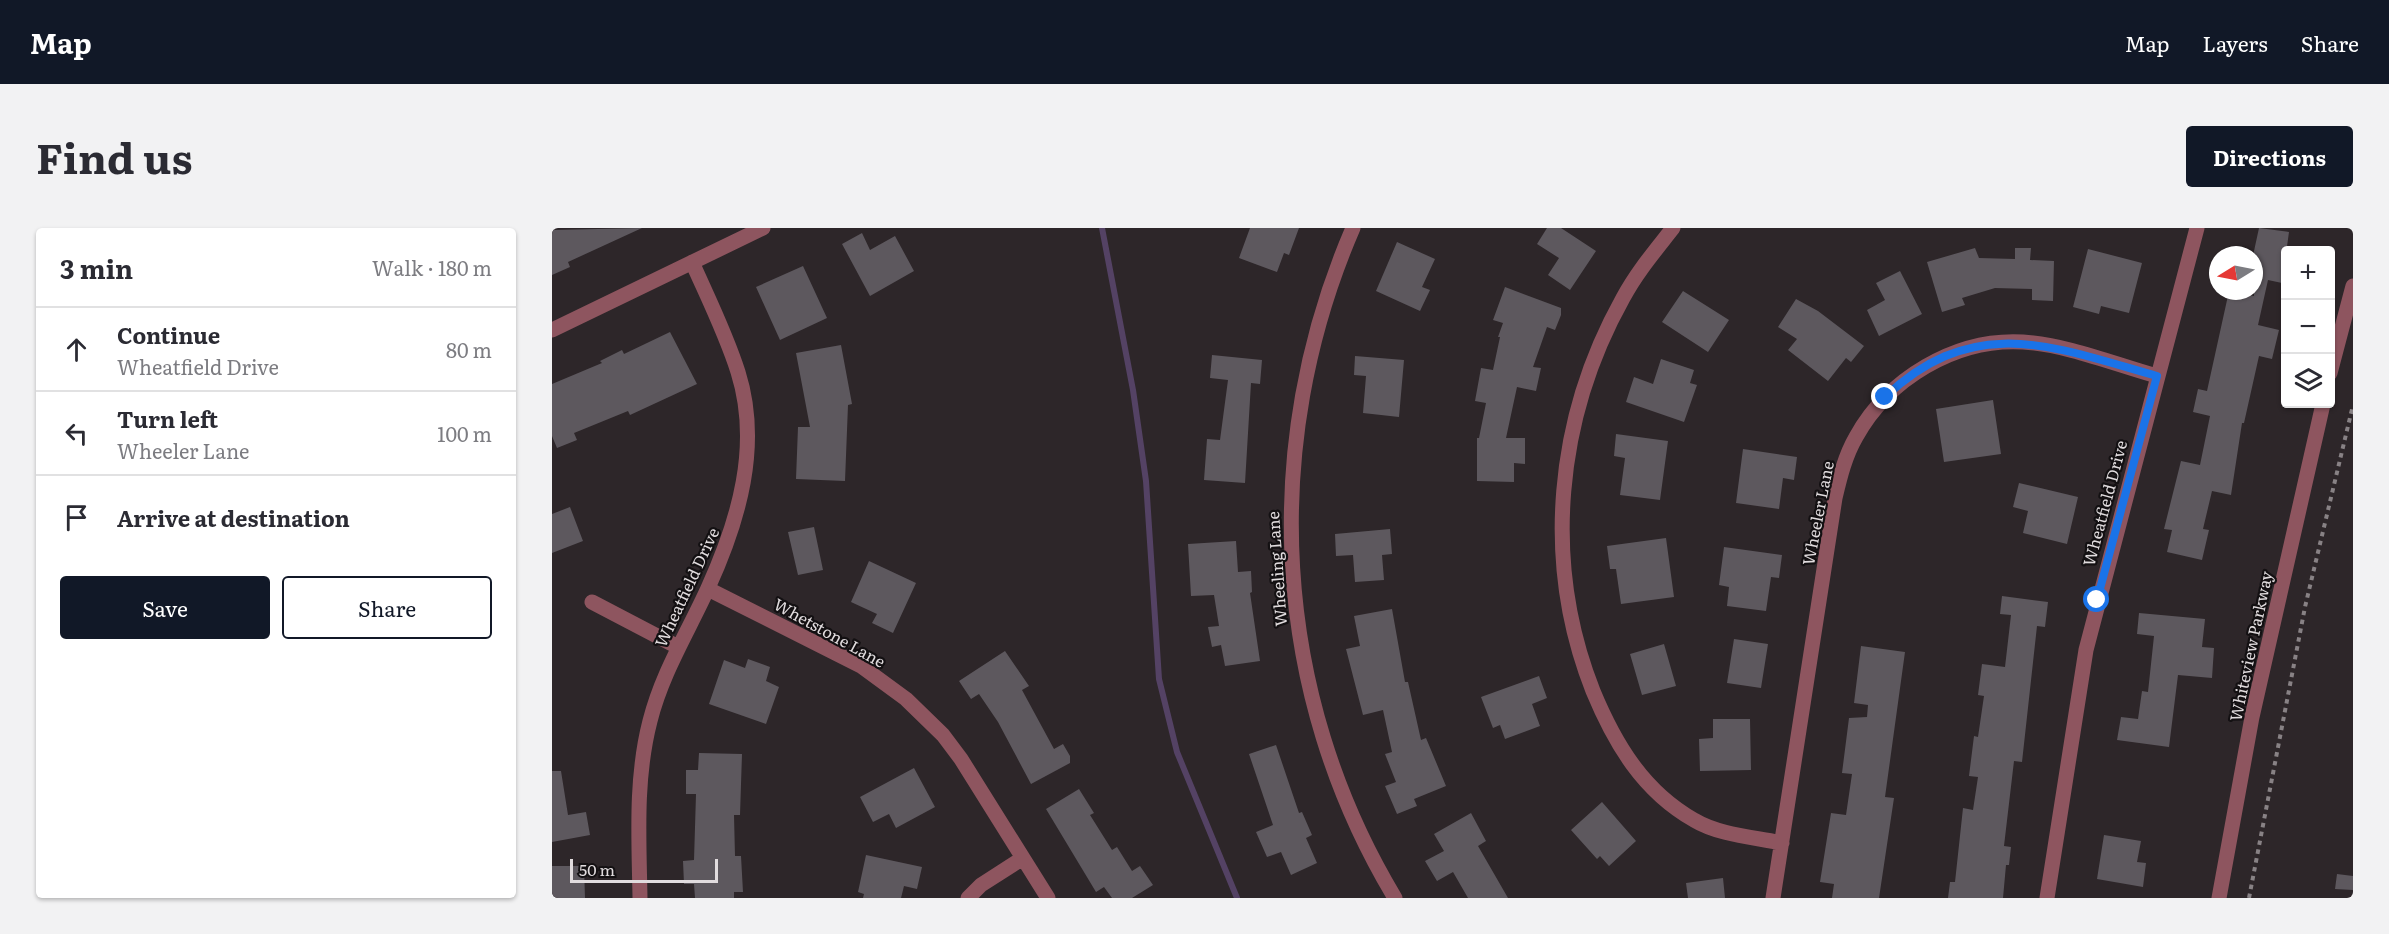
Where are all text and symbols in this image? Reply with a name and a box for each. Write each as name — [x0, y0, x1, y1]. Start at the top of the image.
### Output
text: Map — [30, 21, 92, 63]
text: Map — [2125, 27, 2170, 58]
text: Layers — [2203, 27, 2268, 58]
text: Share — [2301, 27, 2359, 58]
text: Find us — [36, 125, 193, 187]
button: Directions — [2186, 126, 2353, 187]
north arrow — [2209, 246, 2263, 300]
map controls — [2281, 246, 2335, 408]
button: + — [2281, 246, 2335, 300]
text: 3 min — [60, 248, 133, 287]
text: Walk · 180 m — [372, 252, 492, 282]
button: − — [2281, 300, 2335, 354]
text: Continue — [117, 318, 220, 351]
icon: ahead — [60, 333, 93, 366]
text: 80 m — [446, 334, 492, 364]
text: Wheatfield Drive — [117, 351, 279, 381]
button: layers — [2281, 354, 2335, 408]
route end — [1871, 383, 1897, 409]
text: Turn left — [117, 402, 218, 435]
icon: left — [60, 417, 93, 450]
text: 100 m — [437, 418, 492, 448]
text: Wheeler Lane — [117, 435, 249, 465]
street label: Wheatfield Drive — [2076, 437, 2132, 569]
street label: Wheeler Lane — [1795, 459, 1839, 567]
icon: arrive — [60, 501, 93, 534]
text: Arrive at destination — [117, 501, 350, 534]
street label: Wheeling Lane — [1260, 511, 1292, 627]
street label: Wheatfield Drive — [648, 523, 724, 651]
street label: Whiteview Parkway — [2222, 568, 2278, 723]
button: Save — [60, 576, 270, 639]
button: Share — [282, 576, 492, 639]
route start — [2083, 586, 2109, 612]
street label: Whetstone Lane — [770, 591, 890, 673]
scale bar — [570, 856, 718, 884]
text: 50 m — [579, 857, 615, 881]

